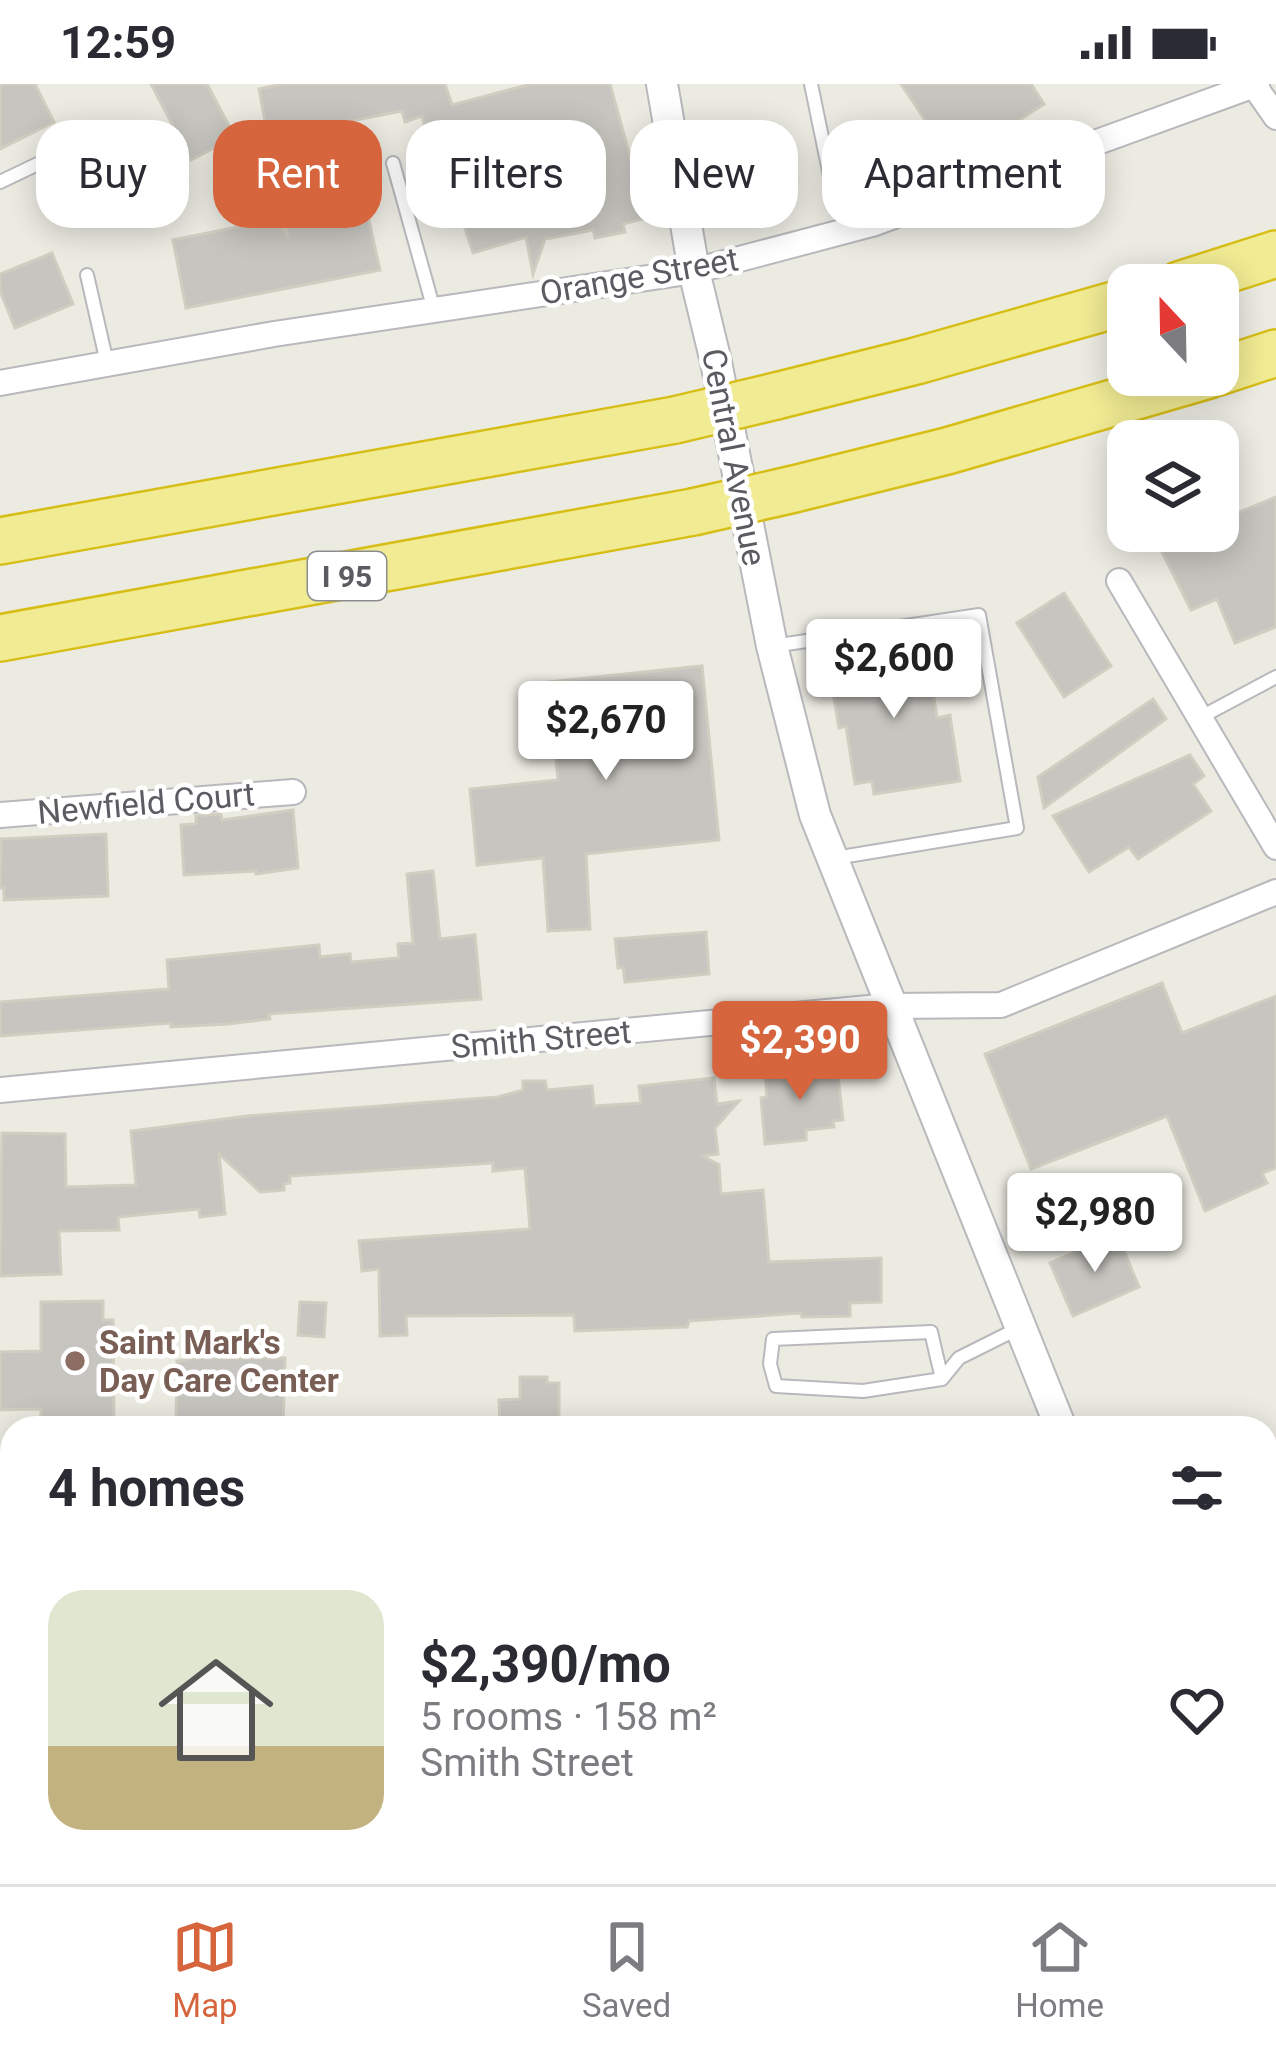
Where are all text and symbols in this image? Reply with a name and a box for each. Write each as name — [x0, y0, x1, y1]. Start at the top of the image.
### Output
text: 12:59 — [60, 16, 176, 69]
chip: Buy — [36, 120, 189, 228]
chip: Rent — [213, 120, 382, 228]
chip: Filters — [406, 120, 606, 228]
chip: New — [630, 120, 798, 228]
chip: Apartment — [822, 120, 1105, 228]
street label: Orange Street — [537, 239, 741, 313]
north arrow — [1107, 264, 1239, 396]
map controls — [1107, 264, 1239, 552]
street label: Central Avenue — [694, 345, 774, 569]
button: layers — [1107, 420, 1239, 552]
road number: I 95 — [308, 552, 386, 600]
pin: $2,600 — [796, 619, 992, 721]
text: $2,600 — [833, 635, 955, 681]
pin: $2,670 — [508, 681, 704, 783]
text: $2,670 — [545, 697, 667, 743]
street label: Newfield Court — [36, 774, 256, 832]
pin: $2,390 — [702, 1001, 898, 1103]
street label: Smith Street — [449, 1012, 633, 1066]
text: $2,390 — [739, 1017, 861, 1063]
pin: $2,980 — [997, 1173, 1193, 1275]
text: $2,980 — [1034, 1189, 1156, 1235]
place label: Saint Mark's Day Care Center — [99, 1323, 339, 1400]
marker: Saint Mark's Day Care Center — [62, 1348, 88, 1374]
icon: filters — [1164, 1455, 1230, 1521]
text: 4 homes — [48, 1459, 245, 1518]
text: $2,390/mo — [420, 1635, 671, 1694]
icon: home — [144, 1638, 288, 1782]
icon: heart — [1164, 1677, 1230, 1743]
text: 5 rooms · 158 m² — [420, 1694, 717, 1740]
text: Smith Street — [420, 1740, 634, 1786]
tab: Map — [172, 1914, 238, 2025]
tab: Saved — [582, 1914, 671, 2025]
tab: Home — [1015, 1914, 1104, 2025]

